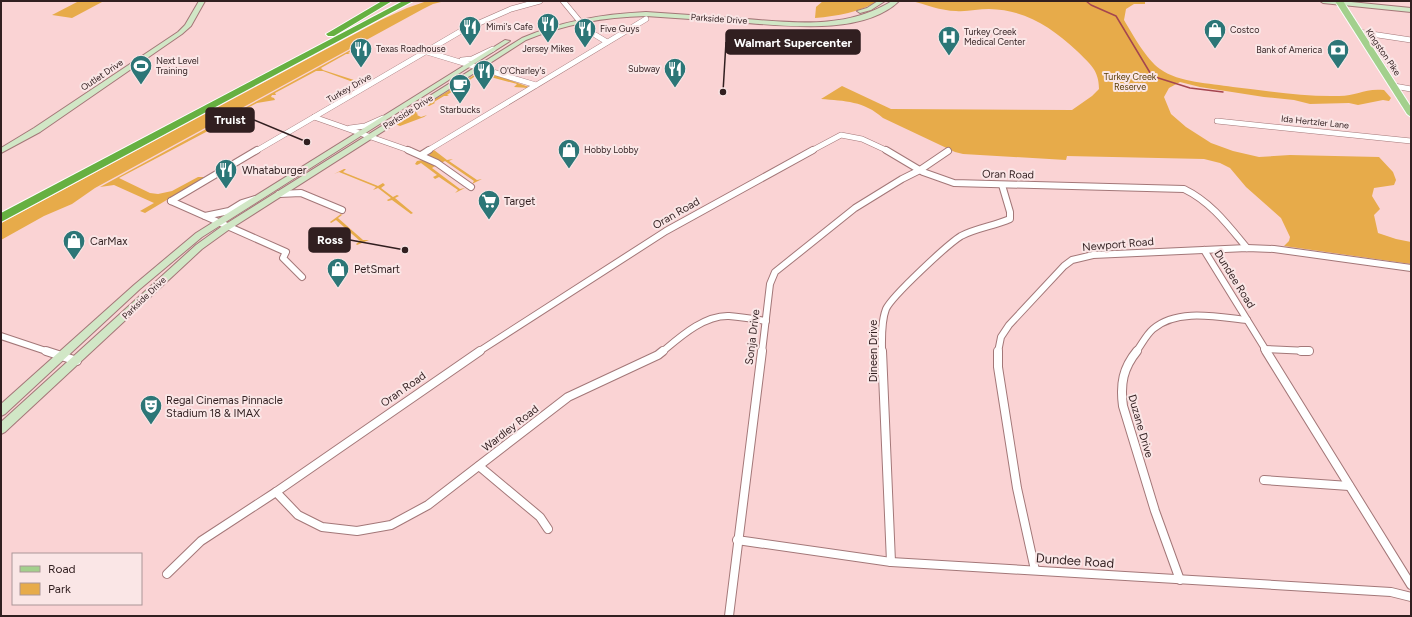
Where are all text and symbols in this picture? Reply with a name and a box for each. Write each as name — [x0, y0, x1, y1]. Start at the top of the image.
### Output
restaurant icon: Jersey Mikes — [535, 11, 561, 44]
street label: Parkside Drive — [690, 11, 748, 26]
restaurant icon: Mimi's Cafe — [457, 14, 483, 47]
restaurant icon: Five Guys — [572, 16, 598, 49]
shop icon: Costco — [1202, 17, 1228, 50]
place label: Mimi's Cafe — [486, 21, 533, 32]
place label: Five Guys — [600, 23, 639, 34]
hospital icon: Turkey Creek Medical Center — [936, 24, 962, 57]
place label: Costco — [1230, 24, 1259, 35]
place label: Turkey Creek Medical Center — [964, 26, 1025, 47]
street label: Kingston Pike — [1364, 26, 1403, 77]
callout: Walmart Supercenter — [726, 30, 860, 54]
restaurant icon: Texas Roadhouse — [348, 36, 374, 69]
text: Walmart Supercenter — [734, 36, 853, 50]
bank icon: Bank of America — [1325, 37, 1351, 70]
place label: Texas Roadhouse — [376, 43, 446, 54]
place label: Jersey Mikes — [522, 43, 574, 54]
place label: Bank of America — [1256, 44, 1322, 55]
sports icon: Next Level Training — [128, 53, 154, 86]
place label: Next Level Training — [156, 55, 199, 76]
street label: Outlet Drive — [78, 56, 125, 93]
restaurant icon: Subway — [662, 56, 688, 89]
restaurant icon: O'Charley's — [471, 58, 497, 91]
place label: Subway — [628, 63, 660, 74]
place label: O'Charley's — [500, 65, 545, 76]
street label: Turkey Drive — [325, 70, 373, 105]
park label: Turkey Creek Reserve — [1104, 71, 1157, 92]
cafe icon: Starbucks — [447, 72, 473, 105]
street label: Parkside Drive — [381, 92, 435, 131]
place label: Starbucks — [440, 104, 480, 115]
callout: Truist — [206, 108, 254, 132]
street label: Ida Hertzler Lane — [1280, 112, 1350, 131]
text: Truist — [214, 113, 246, 127]
shop icon: Hobby Lobby — [556, 137, 582, 170]
place label: Hobby Lobby — [584, 144, 639, 155]
restaurant icon: Whataburger — [213, 157, 239, 190]
place label: Whataburger — [242, 164, 307, 177]
street label: Oran Road — [982, 168, 1034, 181]
supermarket icon: Target — [476, 188, 502, 221]
place label: Target — [504, 195, 535, 208]
street label: Oran Road — [650, 195, 702, 232]
shop icon: CarMax — [61, 228, 87, 261]
callout: Ross — [309, 228, 350, 252]
text: Ross — [317, 233, 343, 247]
place label: CarMax — [90, 235, 128, 248]
street label: Newport Road — [1082, 235, 1154, 254]
street label: Dundee Road — [1211, 248, 1258, 311]
shop icon: PetSmart — [325, 256, 351, 289]
place label: PetSmart — [354, 263, 400, 276]
street label: Parkside Drive — [119, 274, 168, 321]
street label: Sonja Drive — [743, 308, 762, 366]
street label: Dineen Drive — [867, 320, 880, 382]
street label: Oran Road — [378, 369, 428, 410]
theatre icon: Regal Cinemas Pinnacle Stadium 18 & IMAX — [138, 393, 164, 426]
street label: Duzane Drive — [1125, 393, 1156, 459]
place label: Regal Cinemas Pinnacle Stadium 18 & IMAX — [166, 394, 283, 420]
street label: Wardley Road — [480, 402, 541, 454]
street label: Dundee Road — [1035, 550, 1115, 571]
legend — [12, 553, 142, 605]
text: Road — [48, 562, 76, 576]
text: Park — [48, 582, 71, 596]

